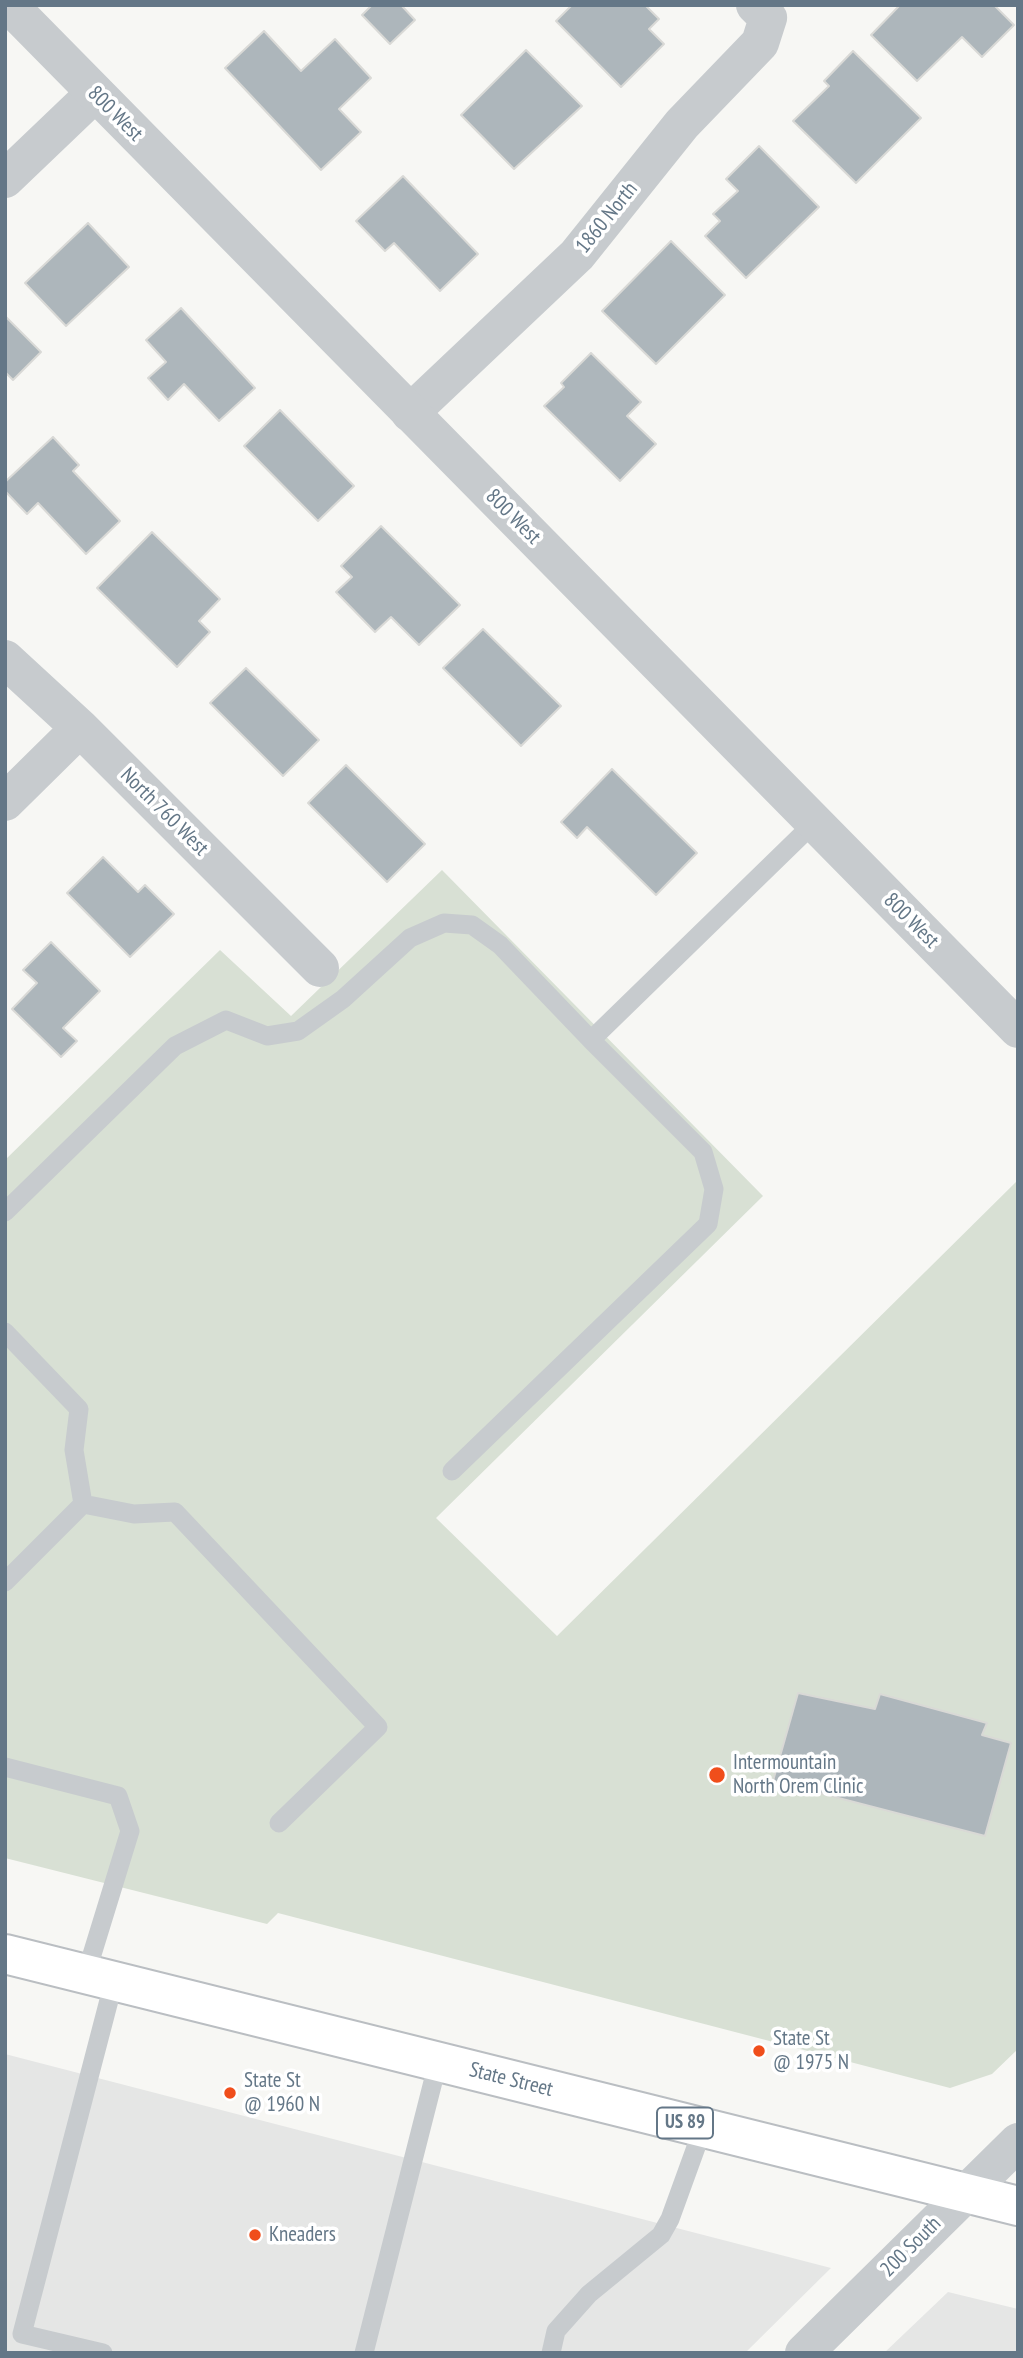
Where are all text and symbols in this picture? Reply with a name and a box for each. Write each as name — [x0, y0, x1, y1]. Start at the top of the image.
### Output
street label: 800 West — [82, 81, 148, 147]
street label: 1860 North — [571, 177, 643, 259]
street label: 800 West — [480, 484, 546, 550]
street label: North 760 West — [115, 763, 213, 861]
street label: 800 West — [878, 888, 944, 954]
place label: Intermountain North Orem Clinic — [733, 1750, 863, 1800]
marker: Intermountain North Orem Clinic — [707, 1765, 727, 1785]
place label: State St @ 1975 N — [773, 2026, 849, 2076]
marker: State St @ 1975 N — [751, 2043, 767, 2059]
street label: State Street — [467, 2057, 555, 2103]
place label: State St @ 1960 N — [244, 2068, 320, 2118]
marker: State St @ 1960 N — [222, 2085, 238, 2101]
road number: US 89 — [657, 2108, 713, 2138]
street label: 200 South — [876, 2212, 946, 2282]
place label: Kneaders — [269, 2222, 336, 2248]
marker: Kneaders — [247, 2227, 263, 2243]

